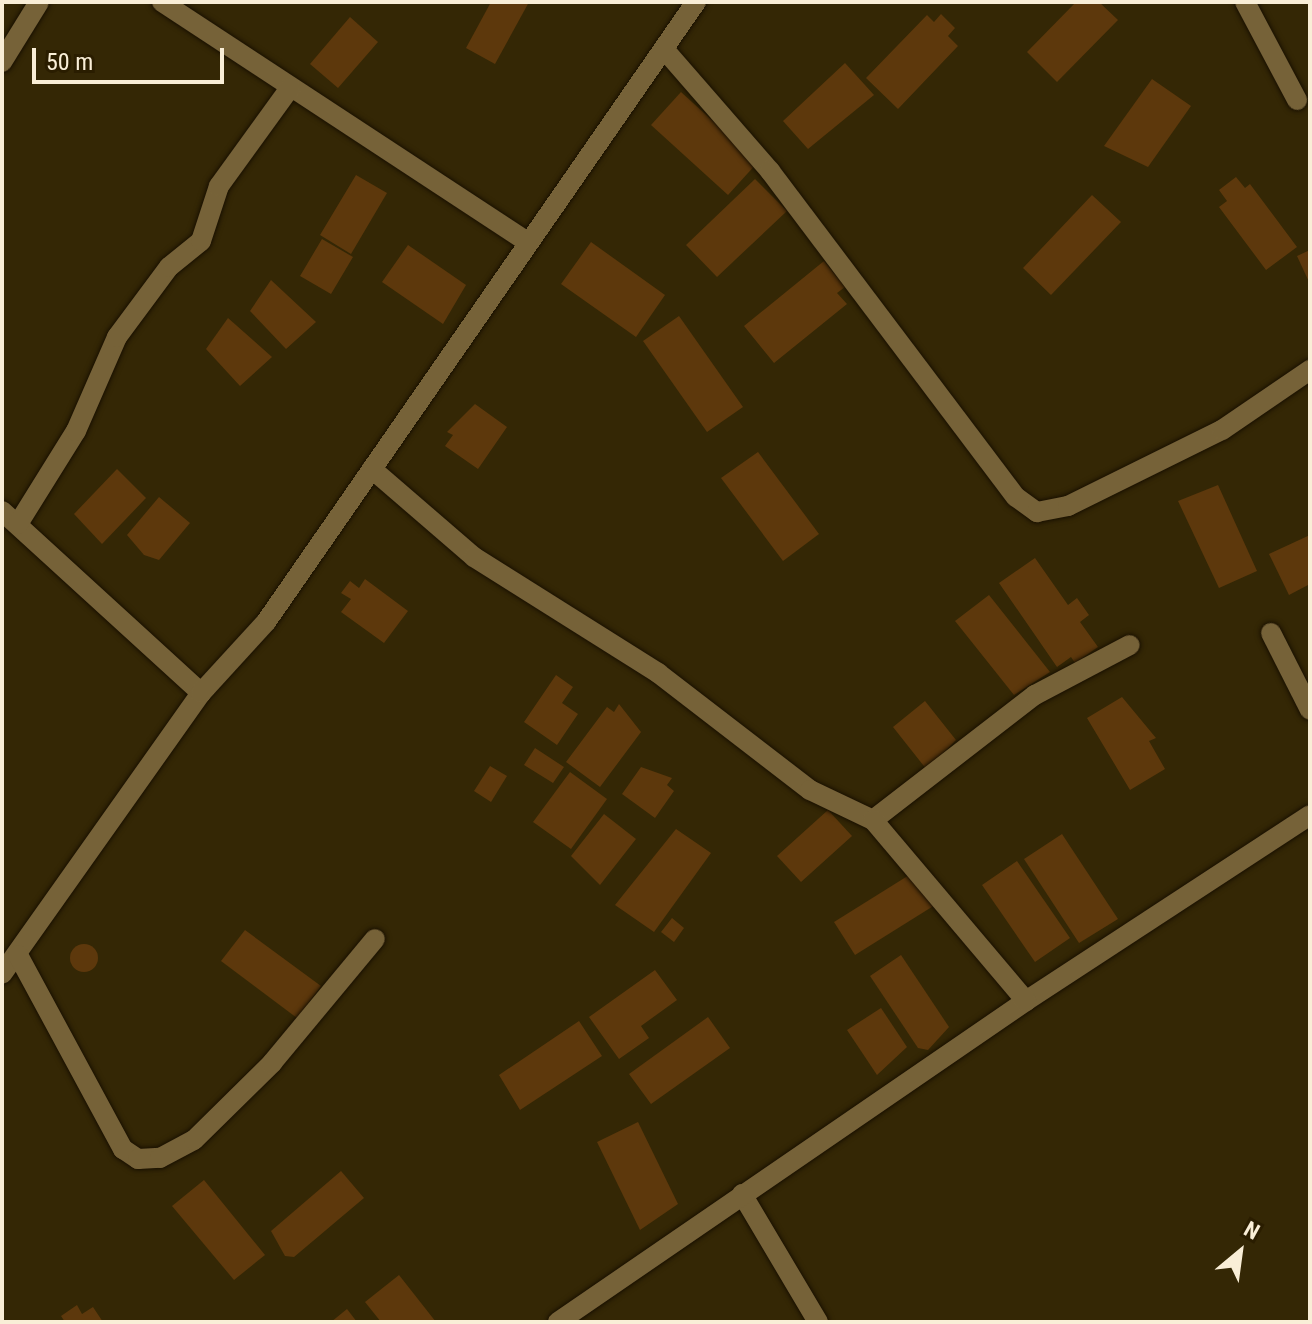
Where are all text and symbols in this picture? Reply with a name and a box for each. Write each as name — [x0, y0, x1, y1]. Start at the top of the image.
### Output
scale bar — [36, 32, 228, 82]
text: 50 m — [46, 48, 93, 76]
north arrow — [1200, 1212, 1280, 1292]
text: N — [1240, 1216, 1264, 1245]

